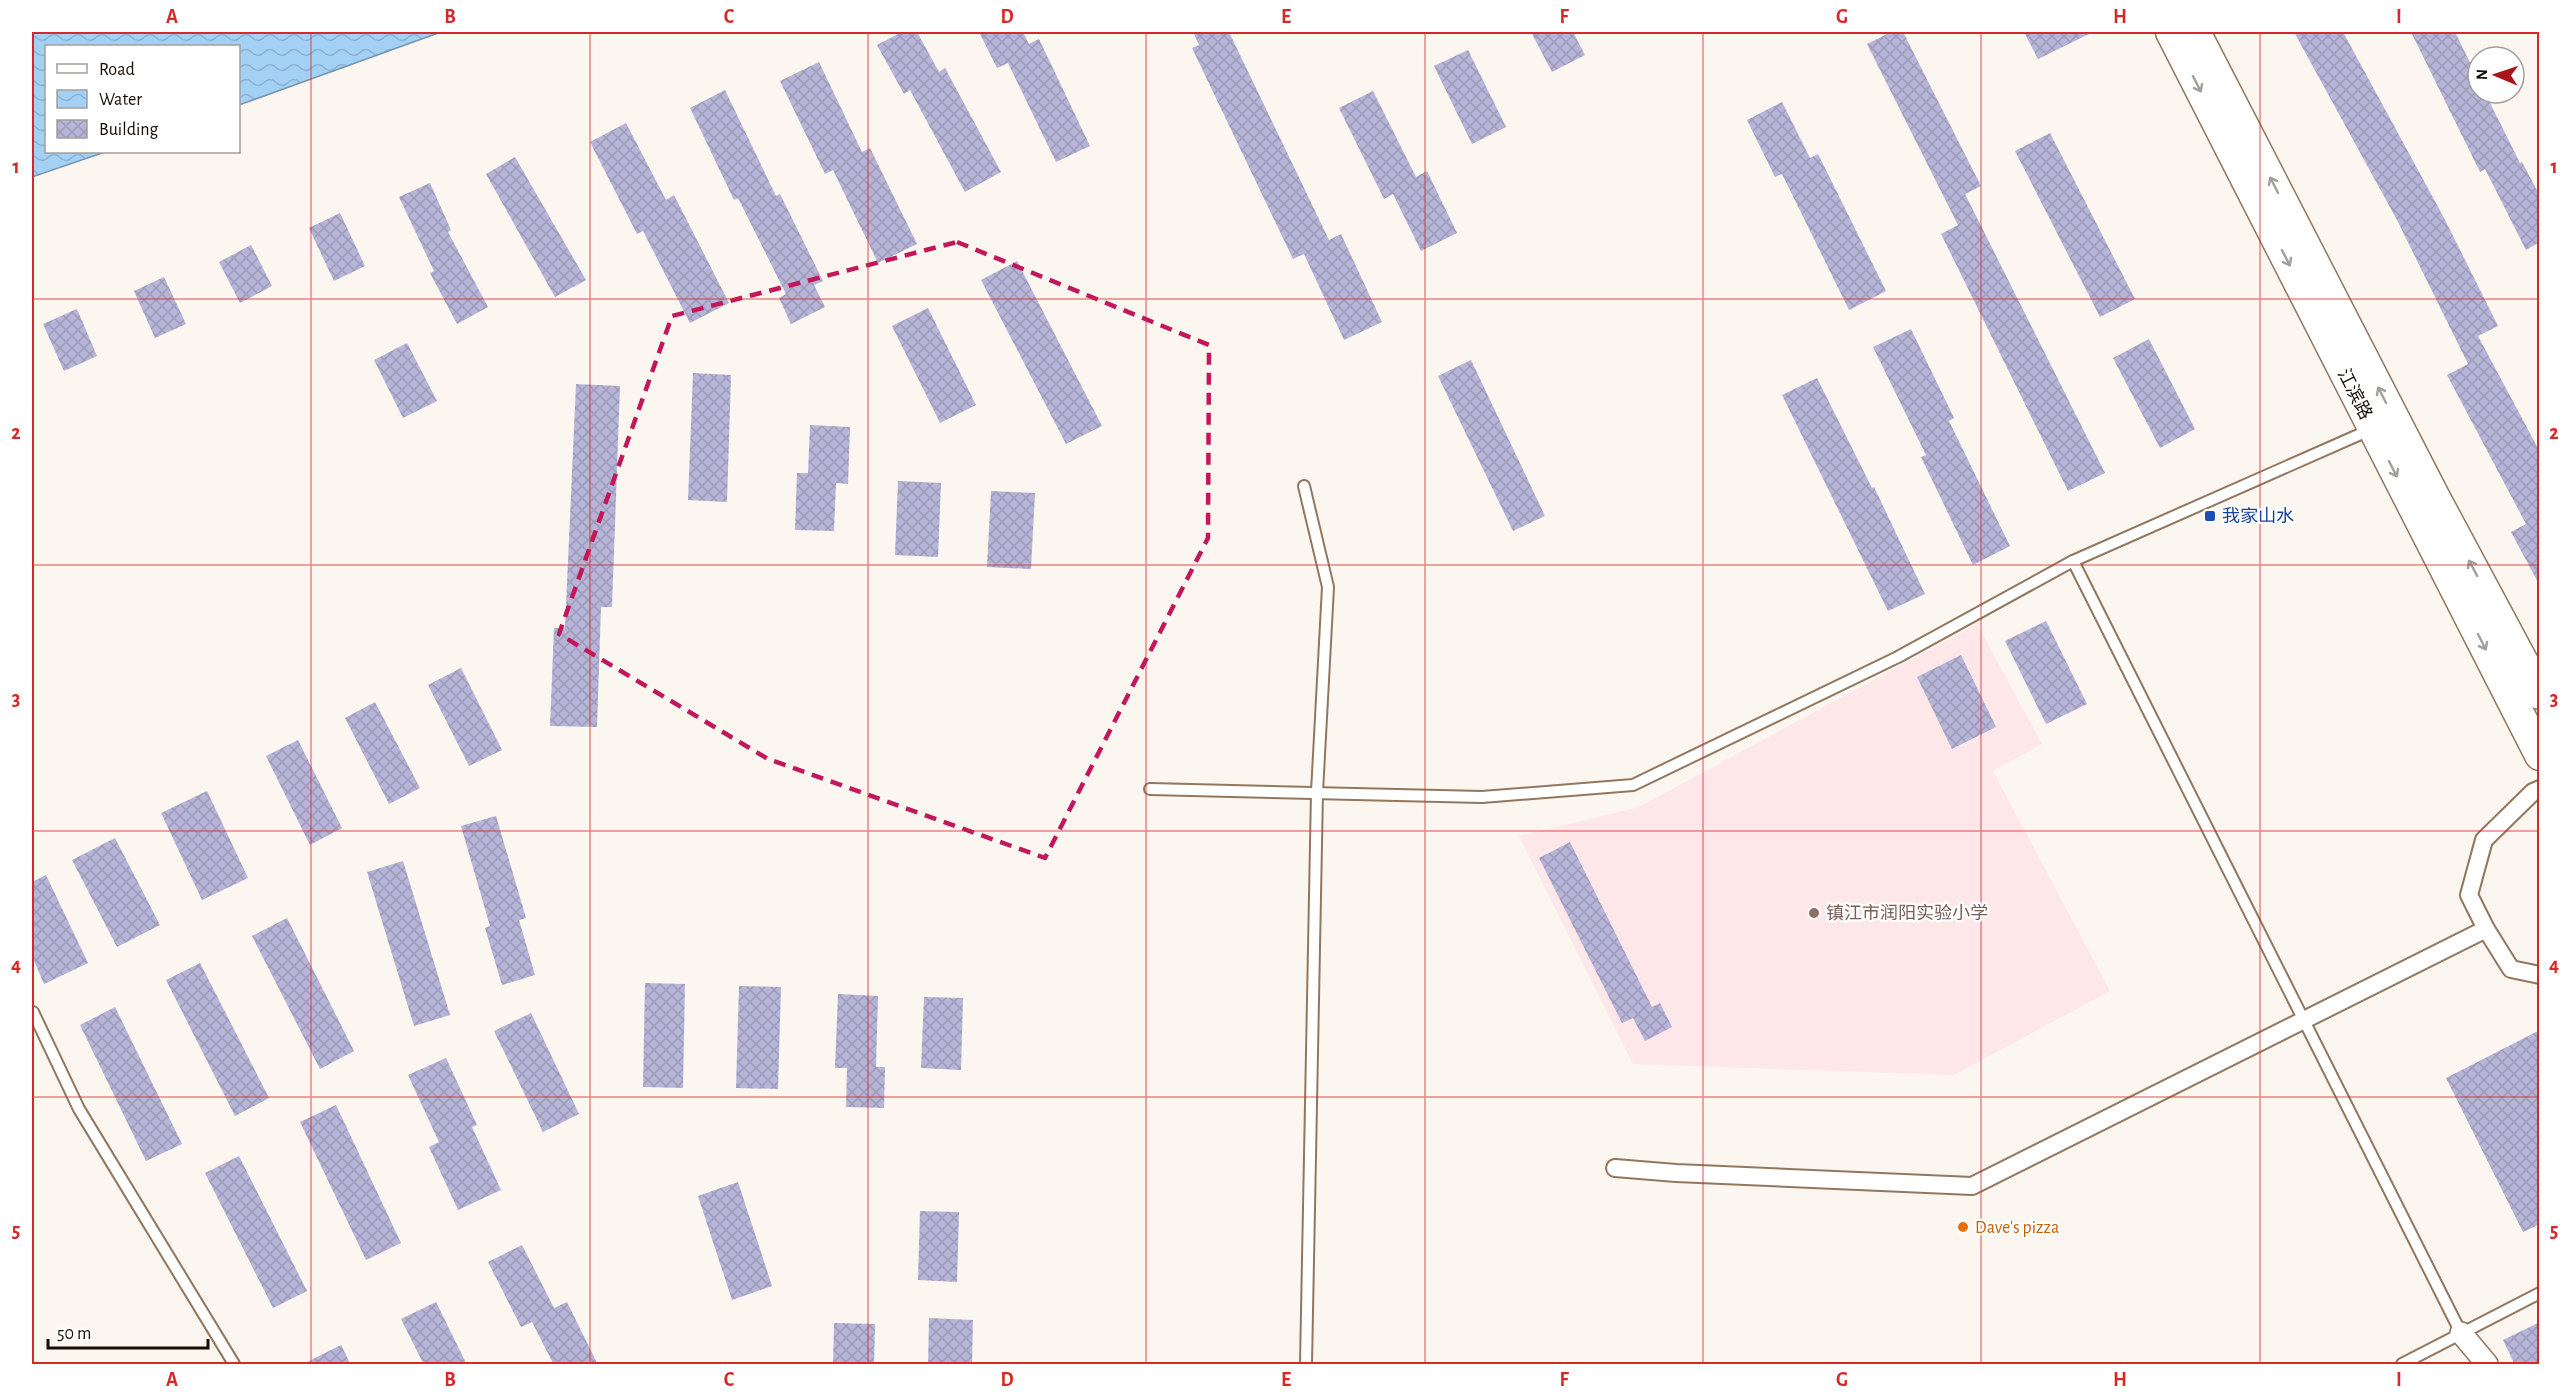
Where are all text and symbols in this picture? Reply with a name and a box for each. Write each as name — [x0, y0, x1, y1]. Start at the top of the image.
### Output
text: A — [166, 7, 178, 27]
text: B — [444, 7, 456, 27]
text: C — [724, 7, 735, 27]
text: D — [1000, 7, 1014, 27]
text: E — [1281, 7, 1291, 27]
text: F — [1559, 7, 1569, 27]
text: G — [1836, 7, 1848, 27]
text: H — [2113, 7, 2127, 27]
text: I — [2396, 7, 2402, 27]
legend — [45, 45, 240, 153]
north arrow — [2466, 45, 2526, 105]
text: Road — [99, 61, 135, 79]
text: N — [2474, 69, 2490, 80]
one-way arrow — [2192, 74, 2204, 92]
text: Water — [99, 91, 142, 109]
text: Building — [99, 121, 159, 139]
text: 1 — [12, 157, 20, 177]
text: 1 — [2550, 157, 2558, 177]
one-way arrow — [2268, 176, 2279, 194]
one-way arrow — [2280, 248, 2292, 266]
street label: 江滨路 — [2334, 365, 2376, 423]
one-way arrow — [2376, 387, 2388, 405]
text: 2 — [11, 423, 21, 443]
text: 2 — [2549, 423, 2559, 443]
one-way arrow — [2387, 460, 2399, 477]
place label: 我家山水 — [2222, 506, 2294, 526]
marker: 我家山水 — [2203, 509, 2217, 523]
one-way arrow — [2466, 559, 2478, 577]
one-way arrow — [2477, 633, 2488, 651]
text: 3 — [12, 689, 20, 709]
text: 3 — [2550, 689, 2558, 709]
place label: 镇江市润阳实验小学 — [1826, 903, 1988, 923]
marker: 镇江市润阳实验小学 — [1807, 906, 1821, 920]
text: 4 — [11, 955, 21, 975]
text: 4 — [2549, 955, 2559, 975]
place label: Dave's pizza — [1975, 1219, 2059, 1237]
marker: Dave's pizza — [1956, 1220, 1970, 1234]
text: 5 — [12, 1221, 20, 1241]
text: 5 — [2550, 1221, 2558, 1241]
scale bar — [48, 1312, 208, 1350]
text: 50 m — [57, 1325, 91, 1343]
text: A — [166, 1370, 178, 1390]
text: B — [444, 1370, 456, 1390]
text: C — [724, 1370, 735, 1390]
text: D — [1000, 1370, 1014, 1390]
text: E — [1281, 1370, 1291, 1390]
text: F — [1559, 1370, 1569, 1390]
text: G — [1836, 1370, 1848, 1390]
text: H — [2113, 1370, 2127, 1390]
text: I — [2396, 1370, 2402, 1390]

